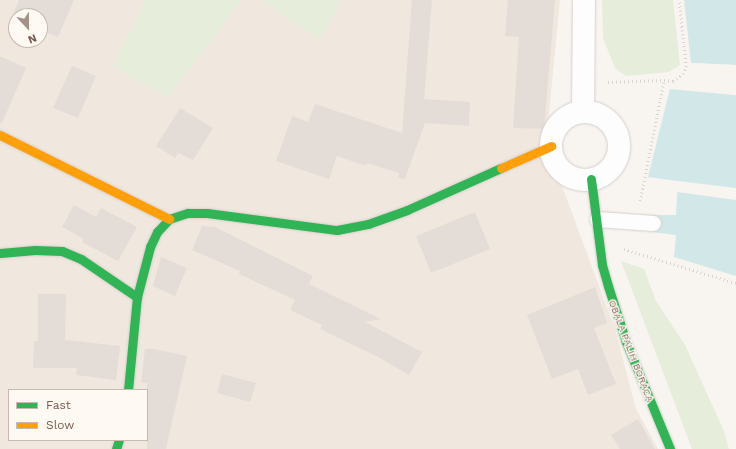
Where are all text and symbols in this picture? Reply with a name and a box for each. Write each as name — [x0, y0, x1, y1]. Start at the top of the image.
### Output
north arrow — [8, 8, 48, 48]
text: N — [26, 31, 39, 46]
street label: OBALA PALIH BORACA — [606, 298, 656, 404]
legend — [8, 389, 148, 441]
text: Fast — [46, 398, 71, 412]
text: Slow — [46, 418, 74, 432]

